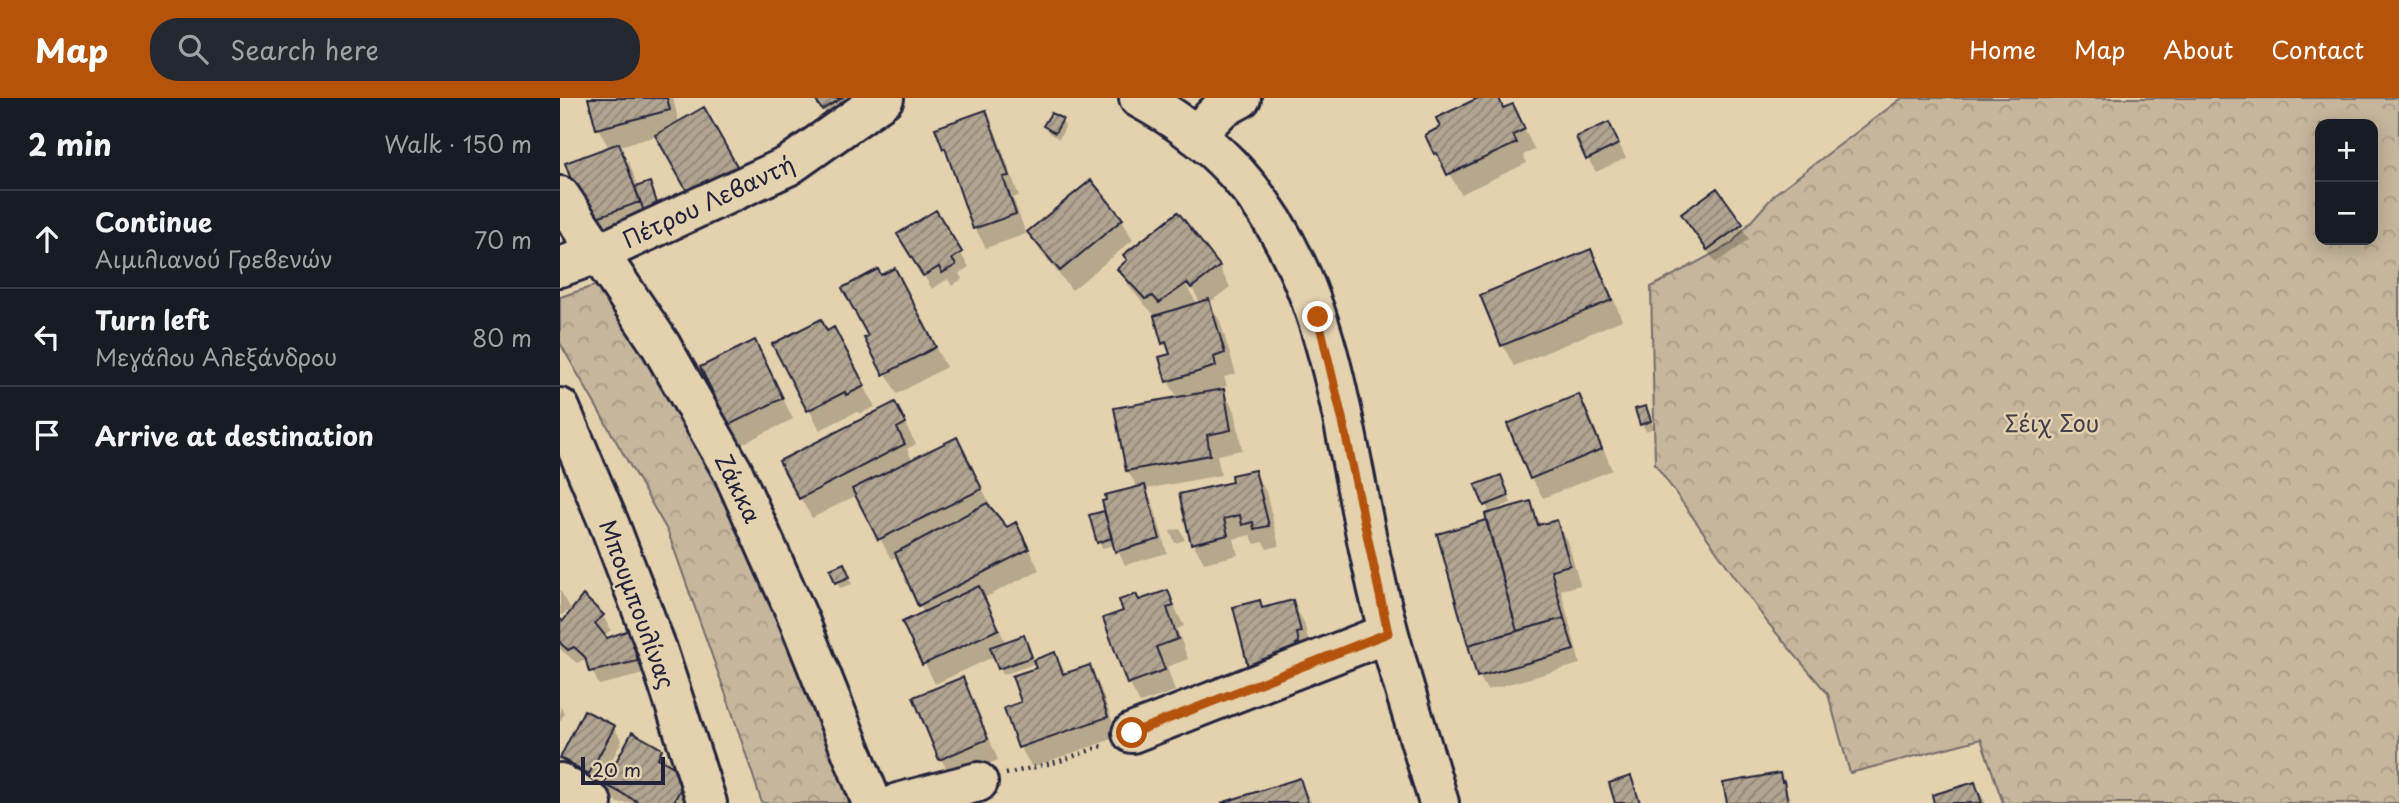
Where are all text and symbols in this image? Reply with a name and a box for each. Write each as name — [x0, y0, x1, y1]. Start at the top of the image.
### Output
search box — [150, 18, 640, 81]
text: Map — [35, 24, 108, 74]
icon: search — [174, 30, 212, 68]
text: Search here — [230, 30, 379, 69]
text: Home — [1969, 31, 2036, 67]
text: Map — [2074, 31, 2125, 67]
text: About — [2163, 31, 2233, 67]
text: Contact — [2271, 31, 2364, 67]
map controls — [2315, 119, 2378, 245]
button: + — [2315, 119, 2378, 182]
text: 2 min — [28, 121, 112, 166]
text: Walk · 150 m — [384, 126, 532, 161]
street label: Πέτρου Λεβαντή — [616, 146, 800, 256]
button: − — [2315, 182, 2378, 245]
text: Continue — [95, 202, 212, 241]
icon: ahead — [28, 220, 66, 258]
text: 70 m — [474, 222, 532, 257]
text: Αιμιλιανού Γρεβενών — [95, 241, 333, 276]
text: Turn left — [95, 300, 210, 339]
route end — [1302, 301, 1333, 332]
icon: left — [28, 318, 66, 356]
text: 80 m — [472, 320, 532, 355]
text: Μεγάλου Αλεξάνδρου — [95, 339, 337, 374]
park label: Σέιχ Σου — [2005, 405, 2099, 440]
icon: arrive — [28, 416, 66, 454]
text: Arrive at destination — [95, 416, 374, 455]
street label: Ζάκκα — [707, 447, 771, 529]
street label: Μπουμπουλίνας — [591, 515, 685, 694]
route start — [1116, 717, 1147, 748]
scale bar — [581, 754, 665, 786]
text: 20 m — [592, 755, 641, 783]

